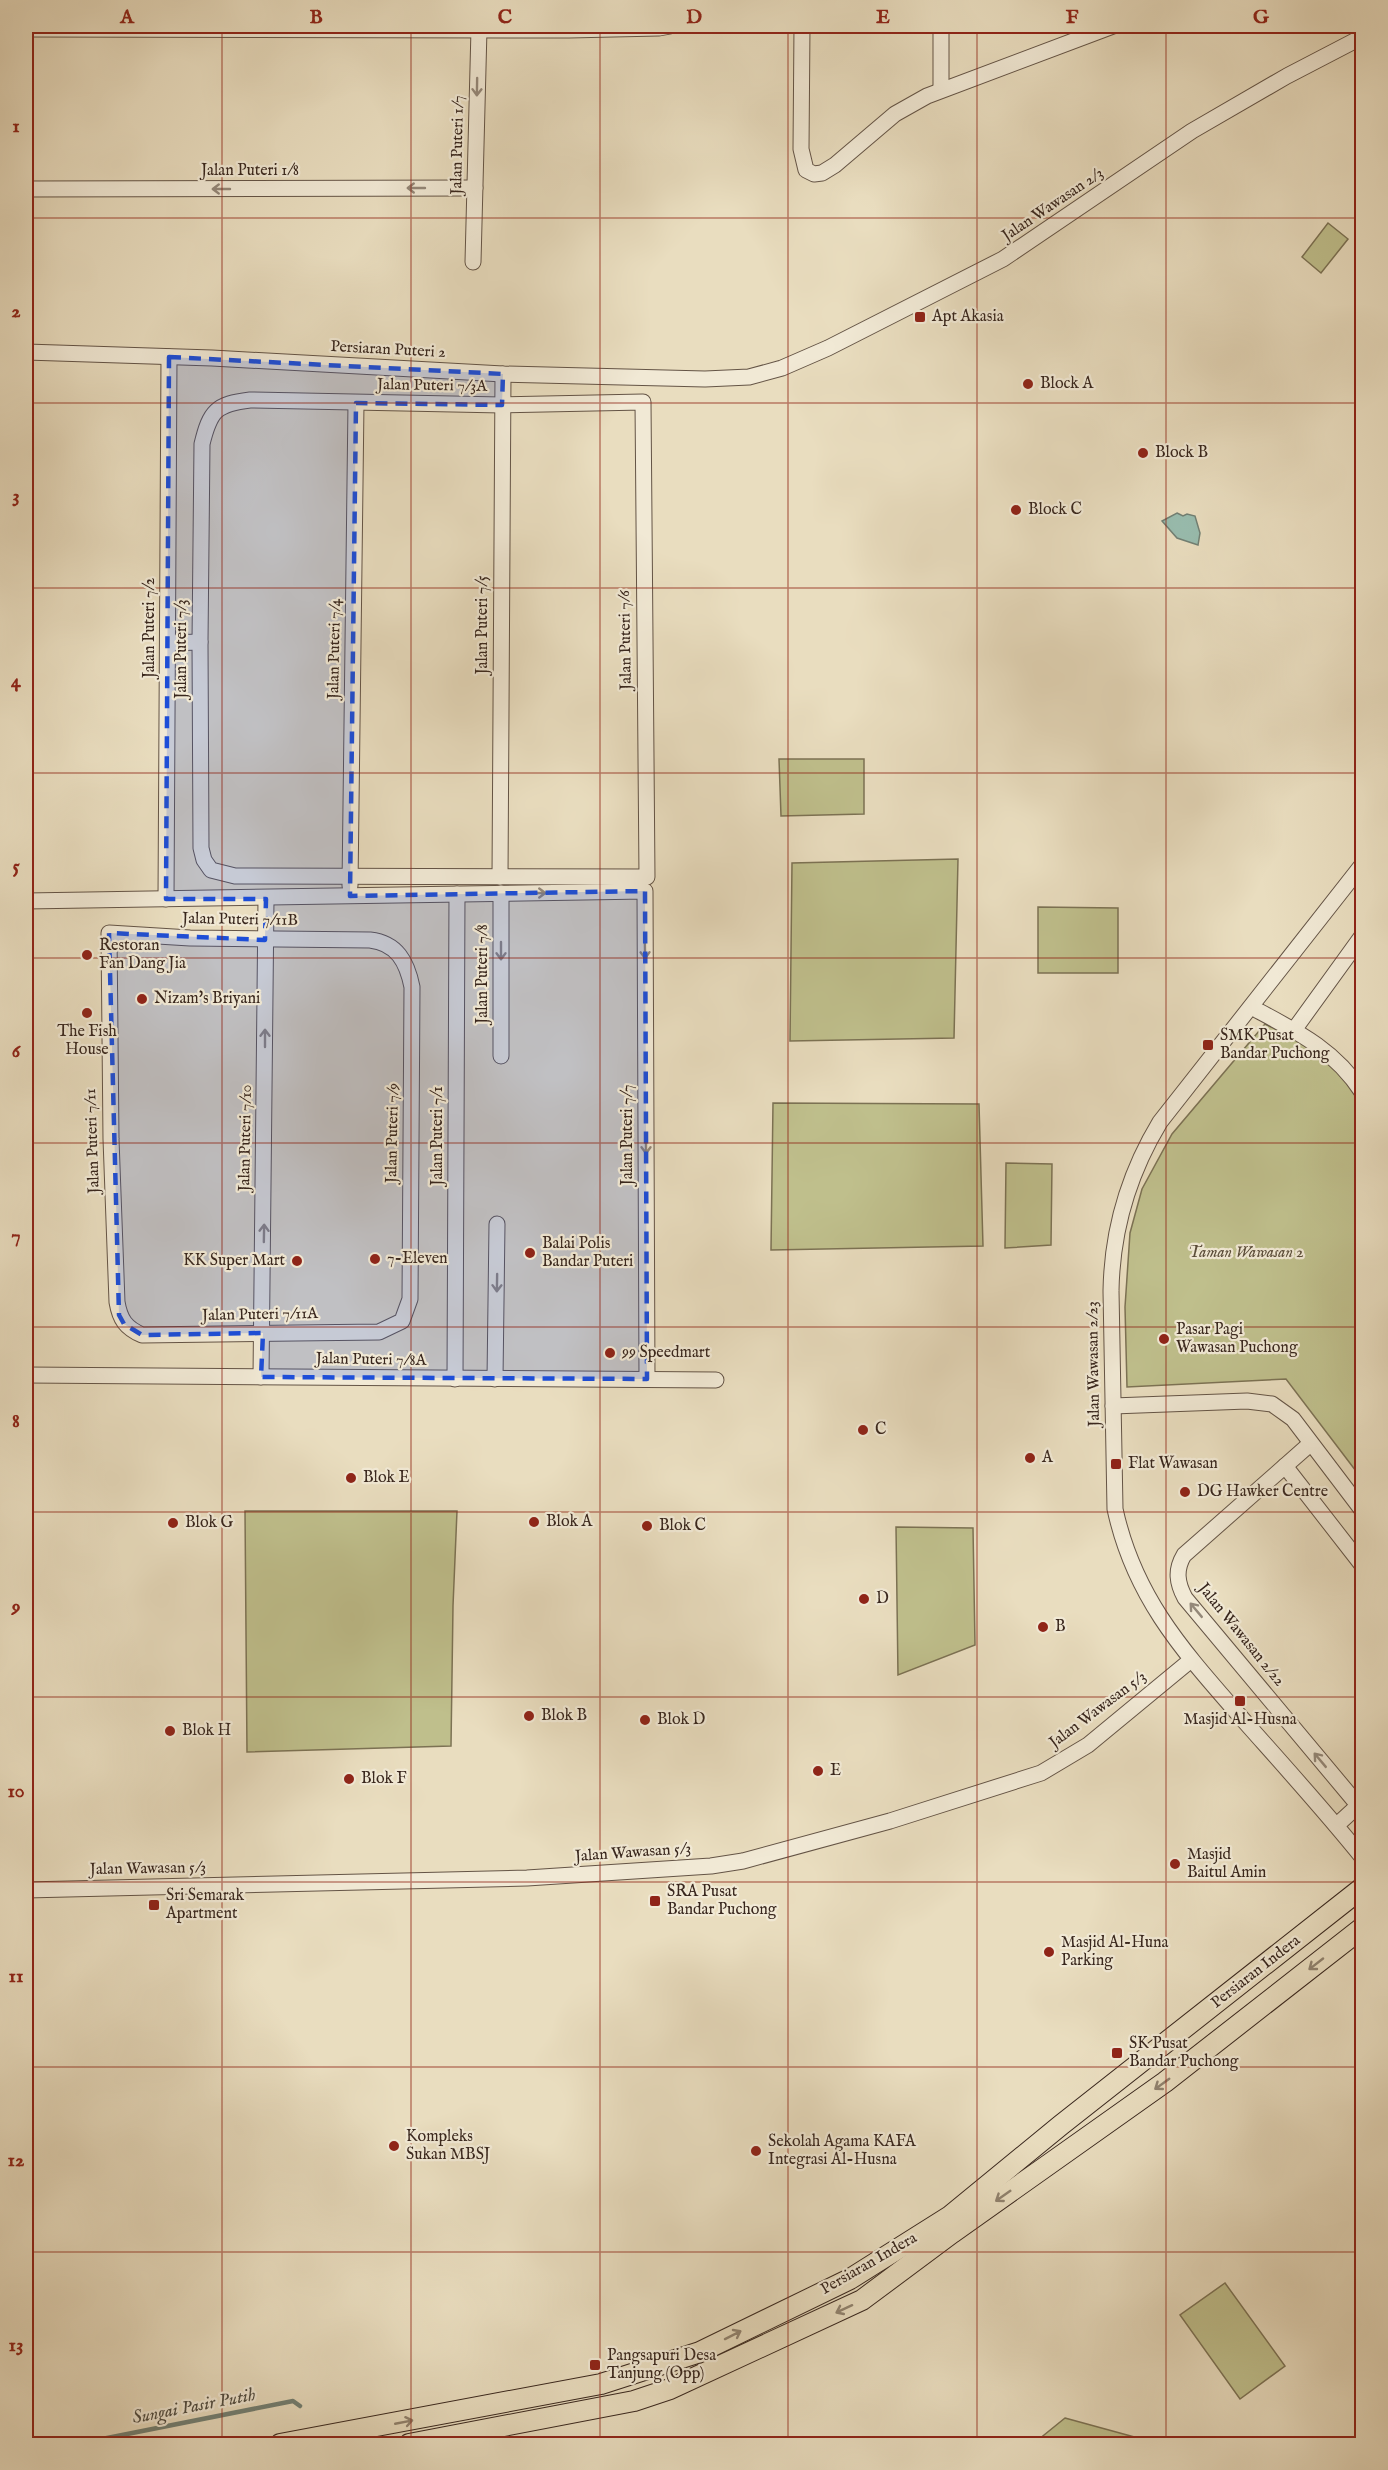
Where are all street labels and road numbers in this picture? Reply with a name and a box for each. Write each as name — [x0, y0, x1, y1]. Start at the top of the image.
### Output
street label: Jalan Puteri 1/7 — [447, 95, 469, 197]
street label: Jalan Puteri 1/8 — [199, 161, 299, 181]
street label: Jalan Wawasan 2/3 — [997, 164, 1108, 247]
street label: Persiaran Puteri 2 — [330, 337, 446, 363]
street label: Jalan Puteri 7/3A — [375, 375, 488, 397]
street label: Jalan Puteri 7/5 — [473, 575, 493, 677]
street label: Jalan Puteri 7/2 — [140, 578, 160, 680]
street label: Jalan Puteri 7/6 — [615, 590, 637, 692]
street label: Jalan Puteri 7/4 — [324, 598, 346, 701]
street label: Jalan Puteri 7/3 — [172, 599, 192, 701]
street label: Jalan Puteri 7/11B — [180, 909, 298, 931]
street label: Jalan Puteri 7/8 — [473, 924, 493, 1026]
street label: Jalan Puteri 7/9 — [382, 1083, 404, 1185]
street label: Jalan Puteri 7/10 — [235, 1084, 257, 1194]
street label: Jalan Puteri 7/7 — [618, 1085, 638, 1187]
street label: Jalan Puteri 7/1 — [428, 1086, 448, 1188]
street label: Jalan Puteri 7/11 — [81, 1088, 105, 1196]
street label: Jalan Wawasan 2/23 — [1083, 1301, 1105, 1429]
street label: Jalan Puteri 7/11A — [200, 1304, 319, 1326]
street label: Jalan Puteri 7/8A — [314, 1349, 428, 1371]
street label: Jalan Wawasan 2/22 — [1192, 1578, 1289, 1691]
street label: Jalan Wawasan 5/3 — [1044, 1667, 1151, 1754]
street label: Jalan Wawasan 5/3 — [572, 1839, 692, 1867]
street label: Jalan Wawasan 5/3 — [88, 1858, 206, 1880]
street label: Persiaran Indera — [1207, 1931, 1305, 2013]
street label: Persiaran Indera — [817, 2228, 921, 2300]

